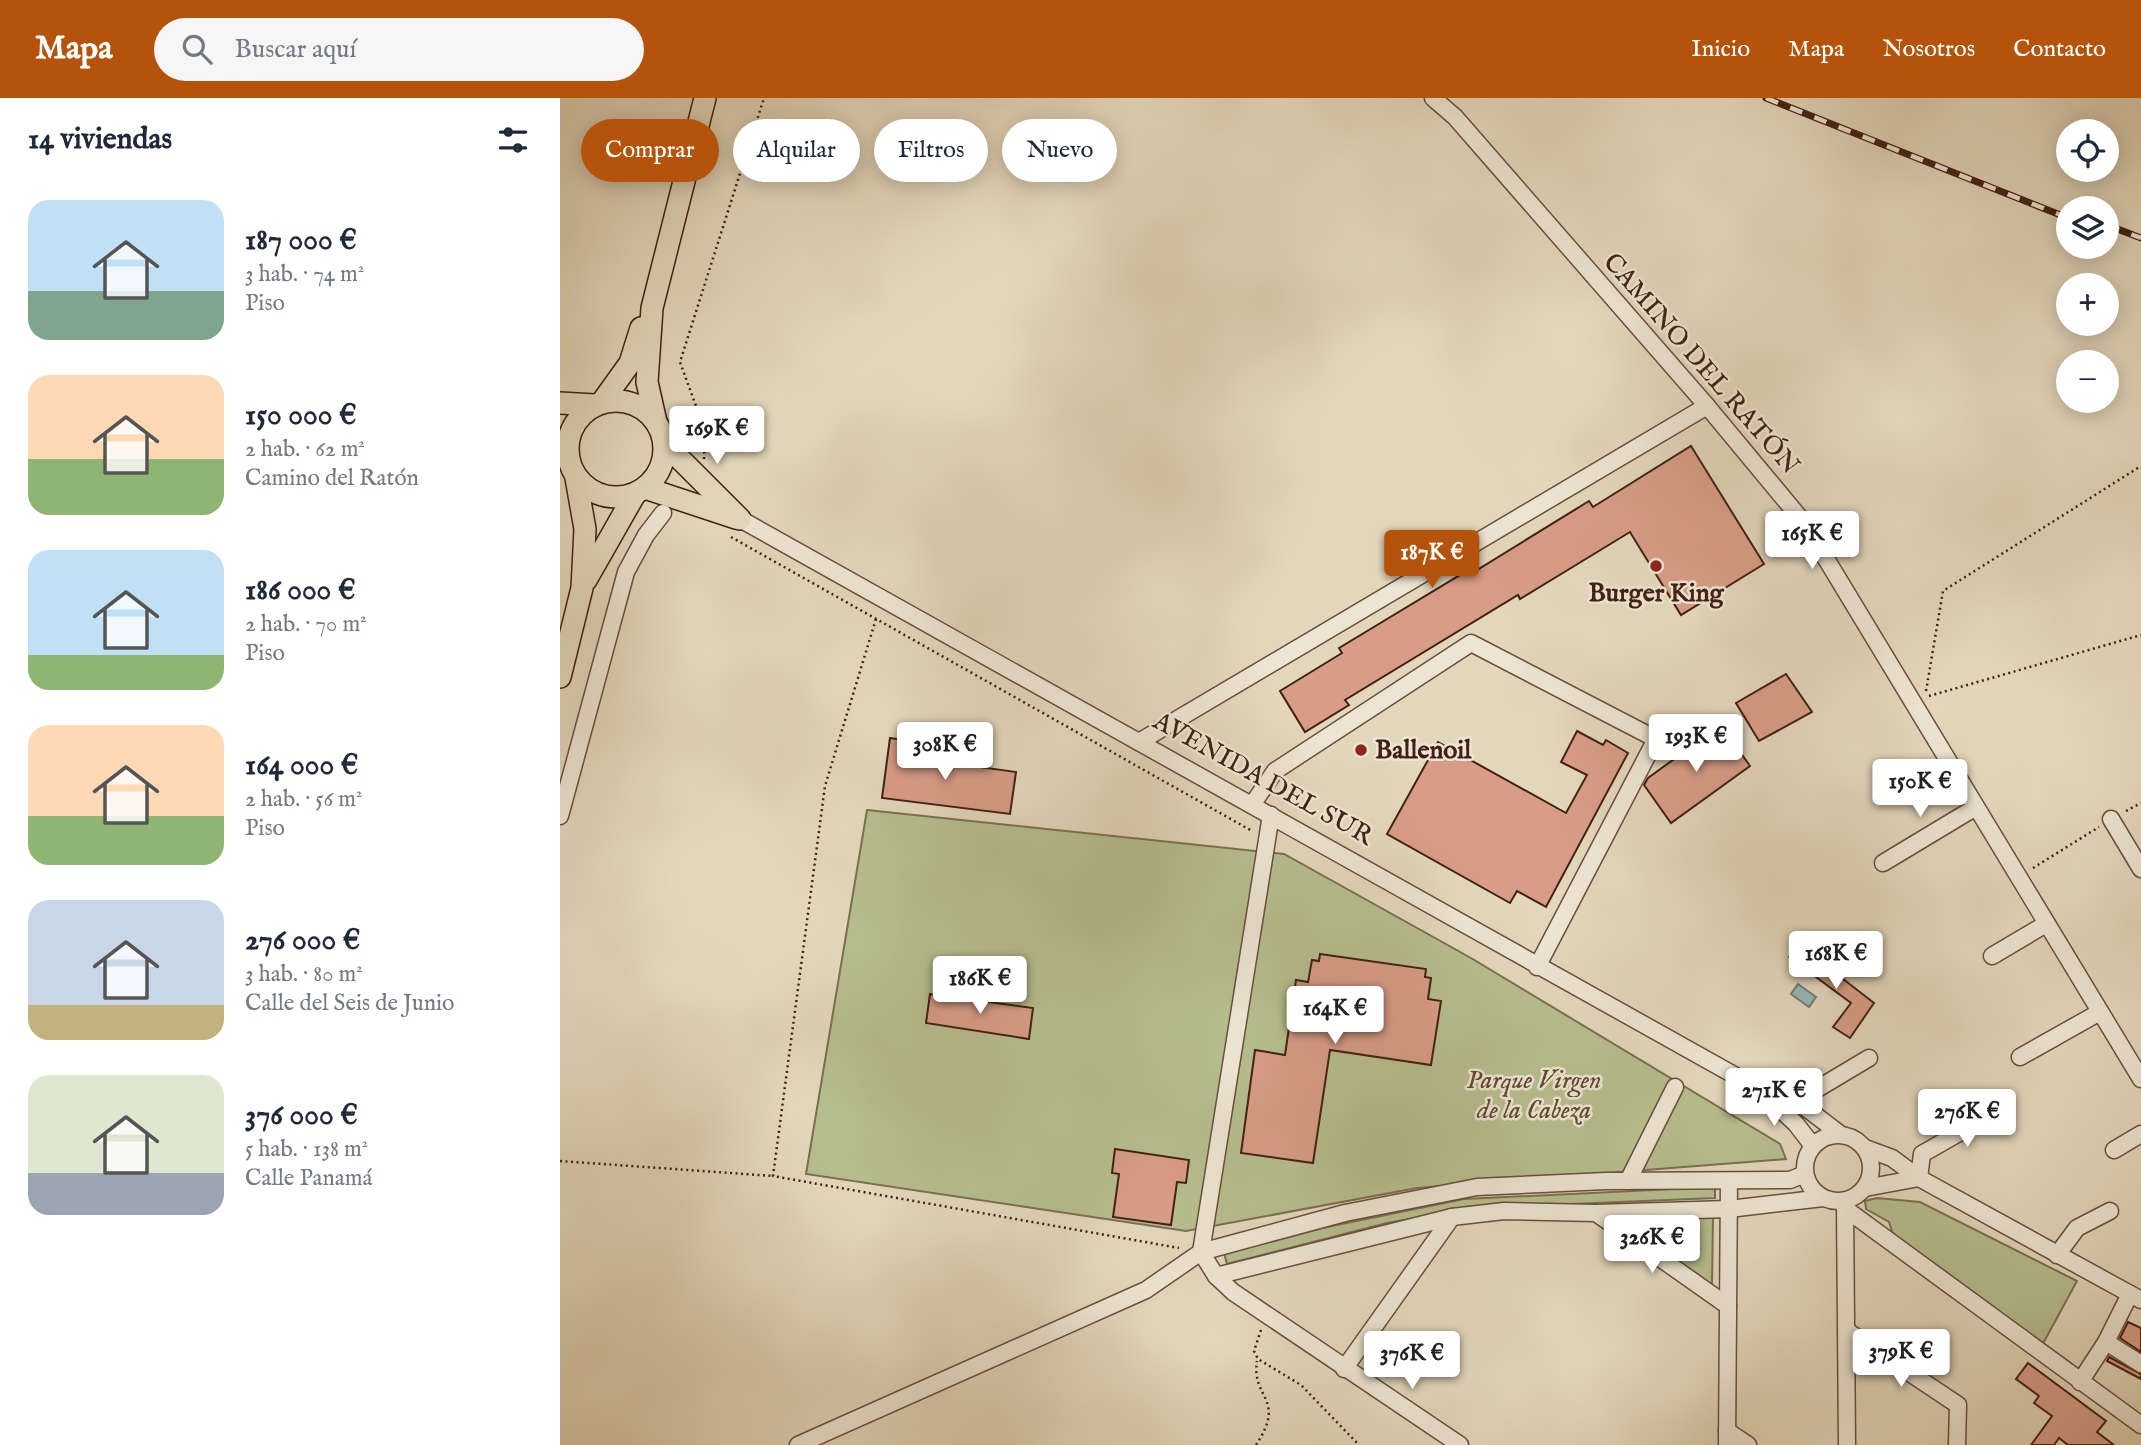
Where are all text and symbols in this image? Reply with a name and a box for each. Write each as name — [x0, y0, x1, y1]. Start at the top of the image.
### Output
search box — [154, 18, 644, 81]
text: Mapa — [35, 28, 112, 70]
icon: search — [178, 30, 216, 68]
text: Buscar aquí — [234, 33, 356, 66]
text: Inicio — [1691, 34, 1750, 65]
text: Mapa — [1788, 34, 1844, 65]
text: Nosotros — [1882, 34, 1975, 65]
text: Contacto — [2013, 34, 2106, 65]
chip: Comprar — [581, 119, 719, 182]
chip: Alquilar — [733, 119, 860, 182]
chip: Filtros — [874, 119, 988, 182]
chip: Nuevo — [1002, 119, 1117, 182]
map controls — [2056, 119, 2119, 413]
button: locate — [2056, 119, 2119, 182]
text: 14 viviendas — [28, 121, 172, 159]
icon: filters — [494, 121, 532, 159]
button: layers — [2056, 196, 2119, 259]
text: 187 000 € — [245, 222, 357, 260]
icon: home — [84, 228, 168, 312]
street label: CAMINO DEL RATÓN — [1596, 246, 1806, 482]
text: 3 hab. · 74 m² — [245, 260, 364, 289]
button: + — [2056, 273, 2119, 336]
text: Piso — [245, 289, 285, 318]
button: − — [2056, 350, 2119, 413]
text: 150 000 € — [245, 397, 357, 435]
icon: home — [84, 403, 168, 487]
pin: 169K € — [660, 406, 774, 466]
text: 169K € — [685, 414, 749, 443]
text: 2 hab. · 62 m² — [245, 435, 365, 464]
text: Camino del Ratón — [245, 464, 419, 493]
pin: 165K € — [1755, 512, 1869, 571]
text: 165K € — [1781, 519, 1843, 548]
pin: 187K € — [1375, 531, 1489, 590]
text: 187K € — [1400, 538, 1464, 567]
marker: Burger King — [1648, 558, 1664, 574]
text: 186 000 € — [245, 572, 355, 610]
place label: Burger King — [1588, 577, 1724, 610]
icon: home — [84, 578, 168, 662]
text: 2 hab. · 70 m² — [245, 610, 367, 639]
text: Piso — [245, 639, 285, 668]
street label: AVENIDA DEL SUR — [1146, 704, 1380, 854]
pin: 193K € — [1639, 714, 1753, 774]
pin: 308K € — [888, 722, 1002, 782]
text: 193K € — [1665, 722, 1727, 751]
text: 308K € — [913, 730, 977, 759]
place label: Ballenoil — [1375, 734, 1472, 767]
marker: Ballenoil — [1353, 742, 1369, 758]
text: 164 000 € — [245, 747, 358, 785]
icon: home — [84, 753, 168, 837]
pin: 150K € — [1863, 760, 1977, 819]
text: 150K € — [1888, 767, 1952, 796]
text: 2 hab. · 56 m² — [245, 785, 363, 814]
text: Piso — [245, 814, 285, 843]
text: 276 000 € — [245, 922, 360, 960]
icon: home — [84, 928, 168, 1012]
pin: 168K € — [1779, 932, 1893, 991]
text: 168K € — [1805, 939, 1867, 968]
pin: 186K € — [923, 956, 1037, 1016]
text: 3 hab. · 80 m² — [245, 960, 363, 989]
text: 186K € — [949, 964, 1011, 993]
pin: 164K € — [1278, 986, 1392, 1046]
text: Calle del Seis de Junio — [245, 989, 454, 1018]
text: 164K € — [1303, 994, 1367, 1023]
park label: Parque Virgen de la Cabeza — [1467, 1064, 1601, 1127]
pin: 271K € — [1717, 1068, 1831, 1128]
text: 271K € — [1742, 1076, 1807, 1105]
pin: 276K € — [1910, 1090, 2024, 1149]
text: 376 000 € — [245, 1097, 358, 1135]
text: 276K € — [1934, 1097, 2000, 1126]
icon: home — [84, 1103, 168, 1187]
text: 5 hab. · 138 m² — [245, 1135, 368, 1164]
text: Calle Panamá — [245, 1164, 372, 1193]
pin: 326K € — [1595, 1216, 1709, 1275]
text: 326K € — [1620, 1223, 1684, 1252]
pin: 379K € — [1844, 1330, 1958, 1389]
pin: 376K € — [1355, 1332, 1469, 1391]
text: 379K € — [1869, 1337, 1933, 1366]
text: 376K € — [1380, 1339, 1444, 1368]

